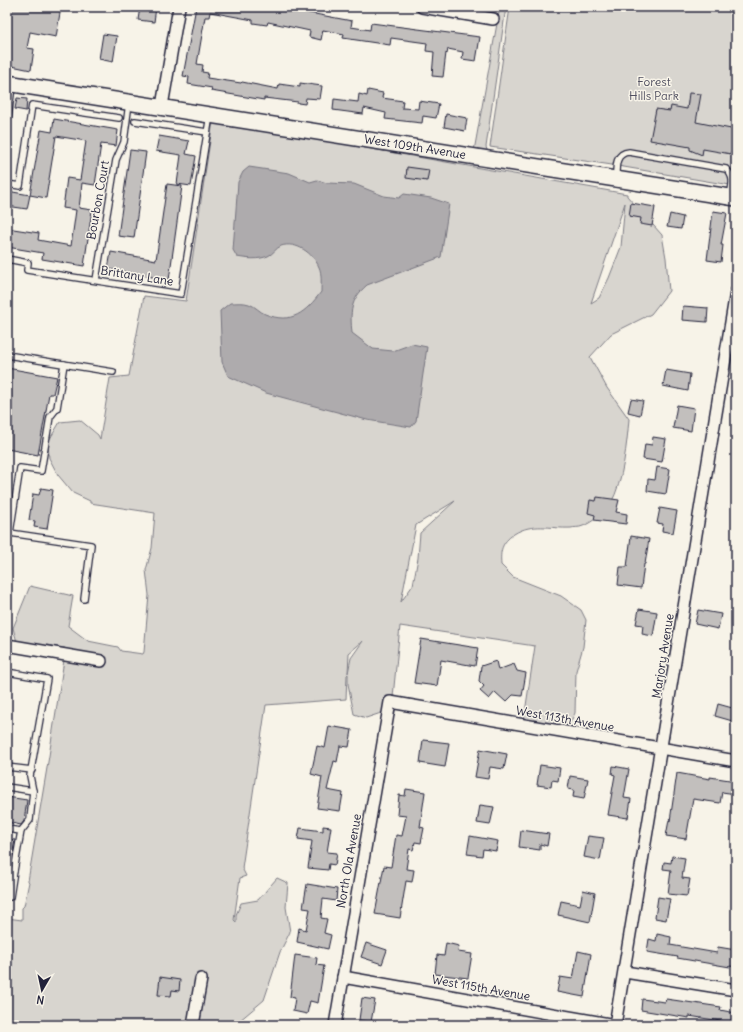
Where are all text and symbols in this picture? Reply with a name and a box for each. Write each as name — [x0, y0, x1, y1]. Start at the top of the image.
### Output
park label: Forest Hills Park — [629, 74, 679, 103]
street label: West 109th Avenue — [363, 131, 467, 162]
street label: Bourbon Court — [83, 159, 112, 241]
street label: Brittany Lane — [100, 262, 175, 289]
street label: Marjory Avenue — [648, 612, 677, 699]
street label: West 113th Avenue — [515, 702, 615, 735]
street label: North Ola Avenue — [333, 813, 364, 909]
north arrow — [22, 970, 62, 1010]
street label: West 115th Avenue — [431, 971, 532, 1004]
text: N — [36, 992, 45, 1007]

